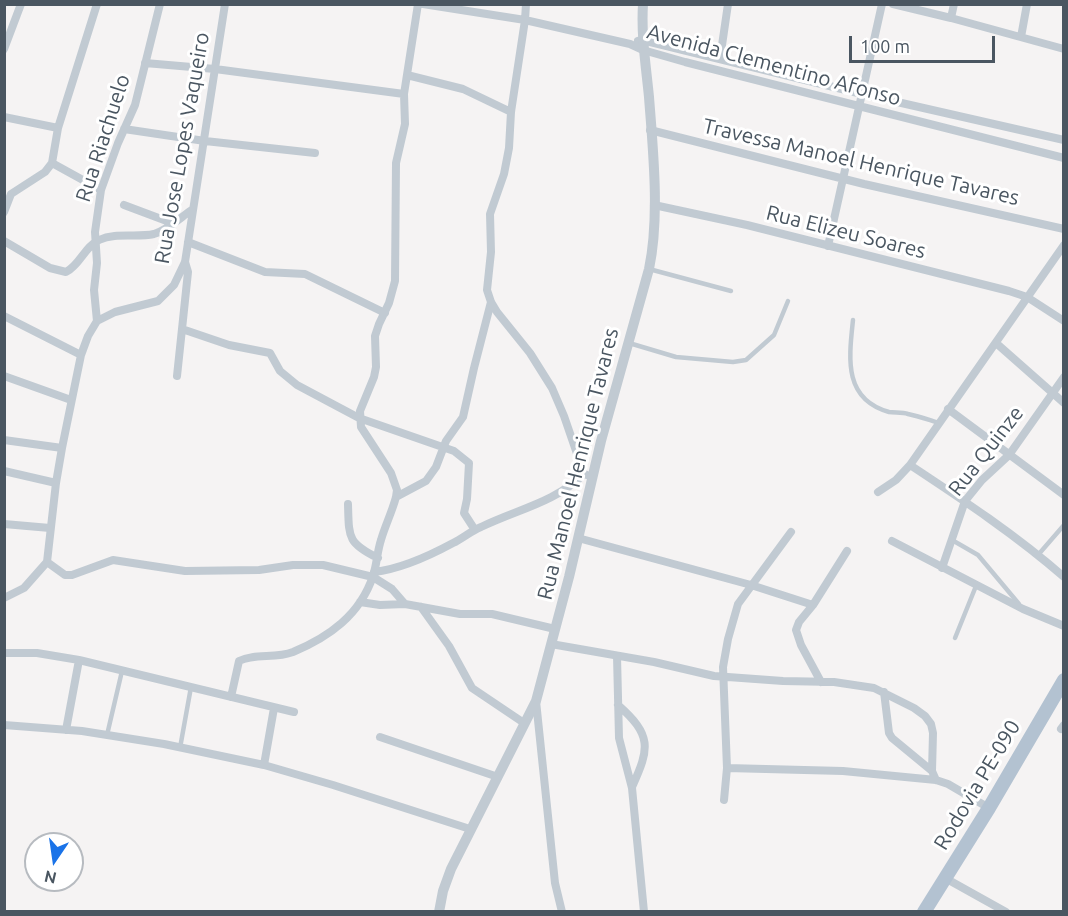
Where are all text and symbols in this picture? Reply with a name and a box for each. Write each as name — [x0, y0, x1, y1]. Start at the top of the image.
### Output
street label: Avenida Clementino Afonso — [644, 19, 904, 111]
scale bar — [852, 24, 998, 62]
street label: Rua Jose Lopes Vaqueiro — [149, 30, 215, 266]
text: 100 m — [860, 36, 910, 56]
street label: Rua Riachuelo — [70, 71, 136, 205]
street label: Travessa Manoel Henrique Tavares — [700, 113, 1022, 211]
street label: Rua Elizeu Soares — [764, 200, 928, 264]
street label: Rua Manoel Henrique Tavares — [532, 326, 624, 602]
street label: Rua Quinze — [943, 401, 1029, 501]
street label: Rodovia PE-090 — [928, 716, 1026, 854]
north arrow — [24, 832, 84, 892]
text: N — [43, 867, 58, 888]

